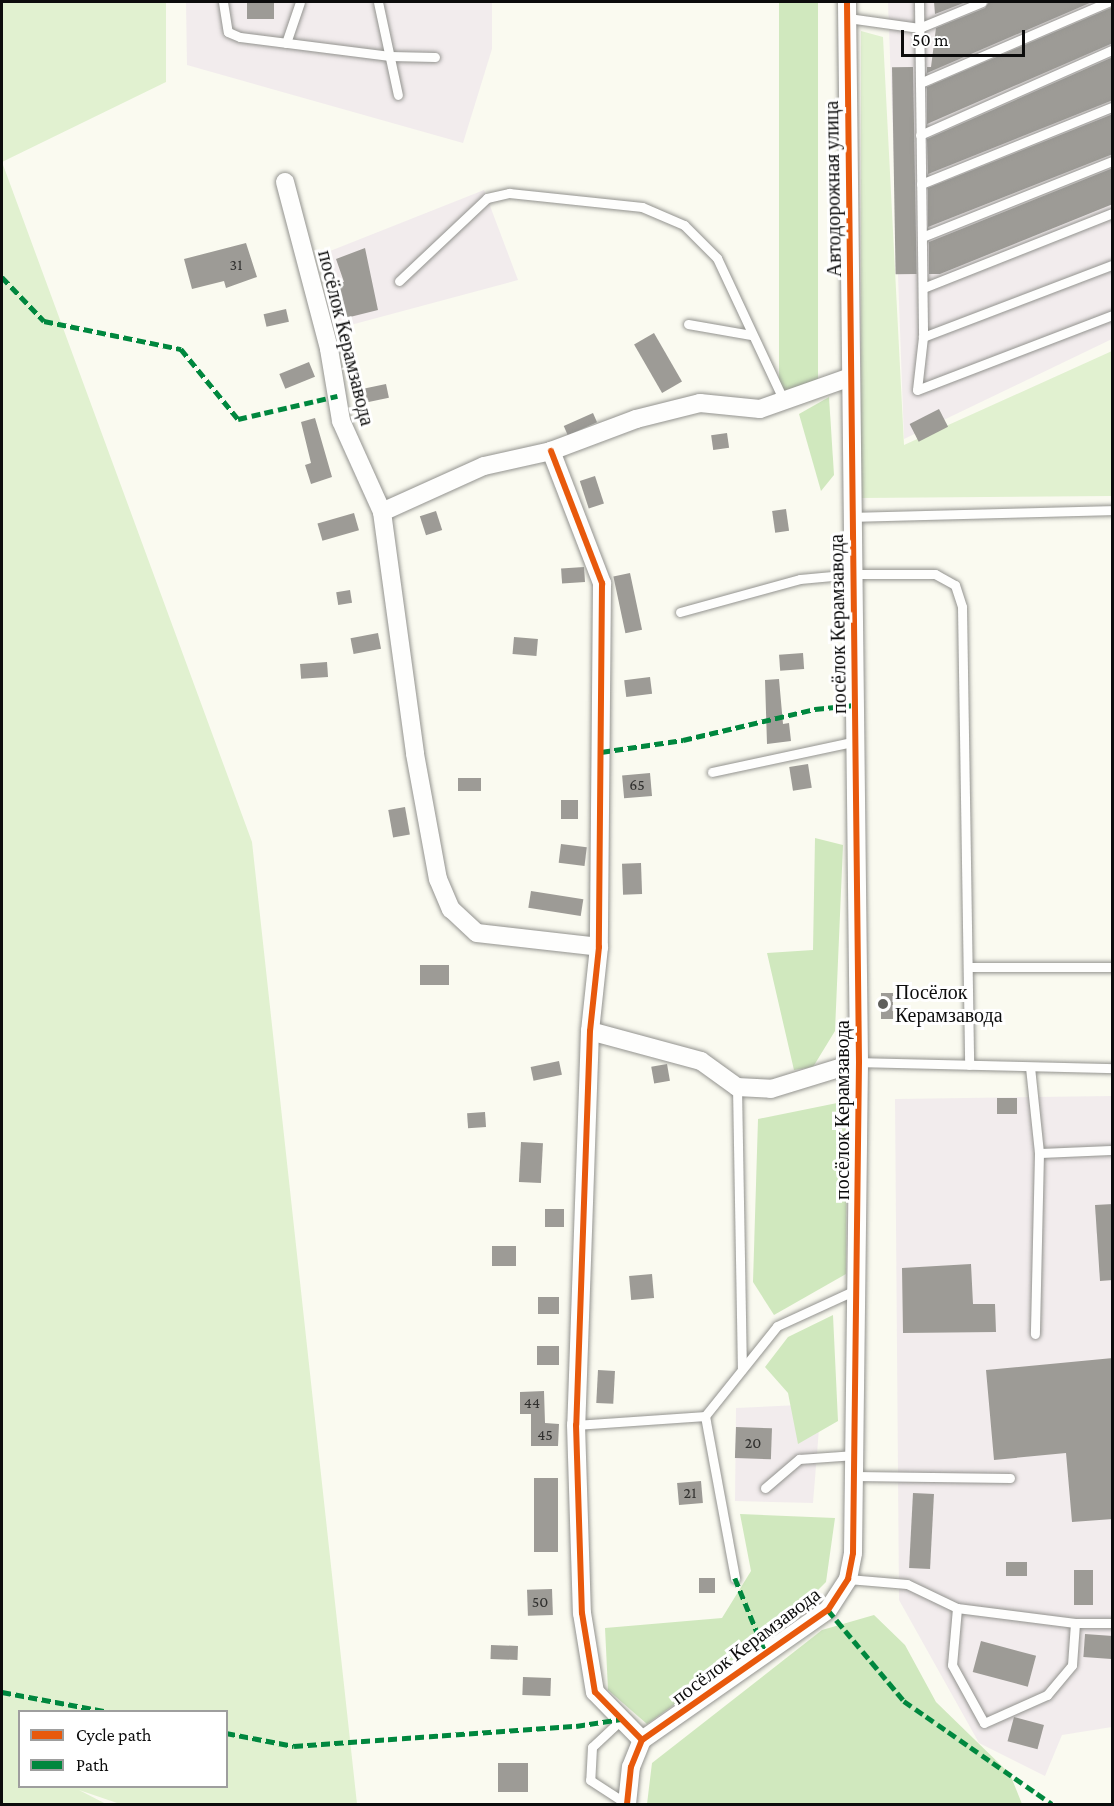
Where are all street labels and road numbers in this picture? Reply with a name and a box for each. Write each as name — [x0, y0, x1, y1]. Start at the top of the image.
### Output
street label: Автодорожная улица — [819, 100, 847, 278]
street label: посёлок Керамзавода — [313, 248, 379, 428]
street label: посёлок Керамзавода — [824, 534, 852, 714]
street label: посёлок Керамзавода — [830, 1020, 854, 1200]
street label: посёлок Керамзавода — [667, 1582, 825, 1710]

